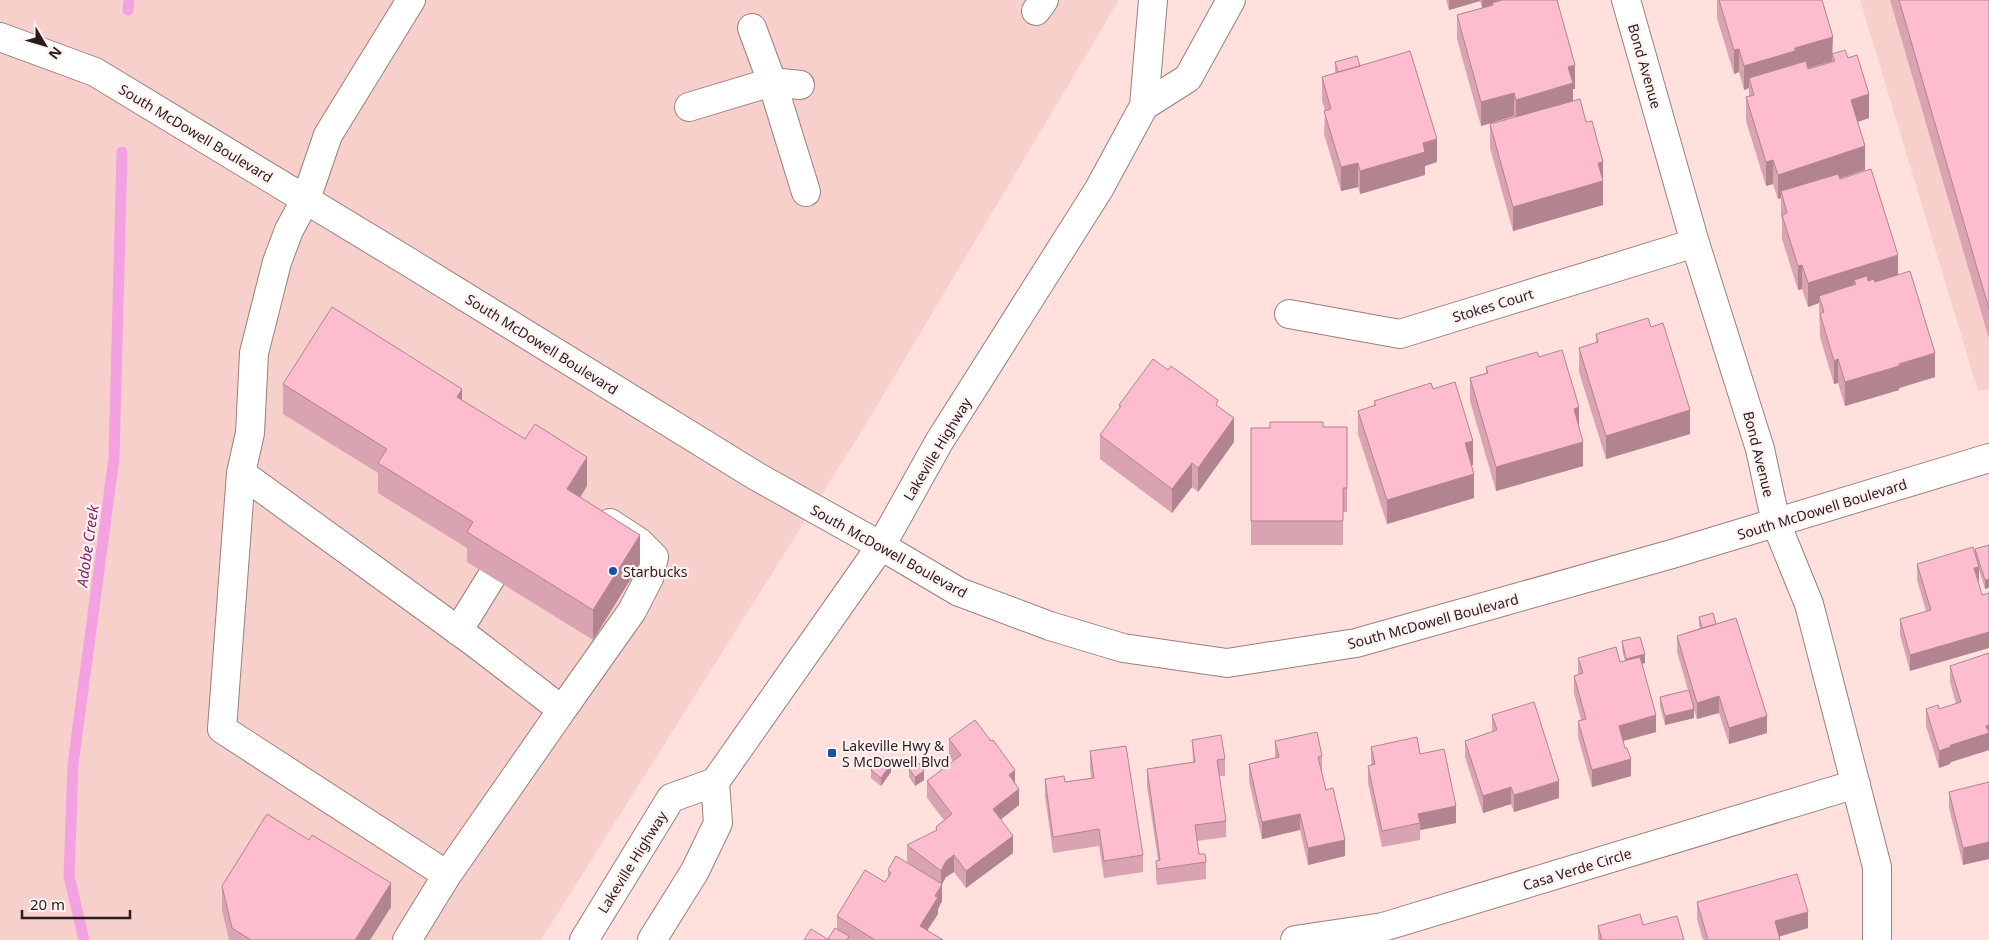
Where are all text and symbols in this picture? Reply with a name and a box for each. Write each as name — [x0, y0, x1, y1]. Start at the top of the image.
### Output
north arrow — [20, 20, 70, 70]
street label: Bond Avenue — [1624, 21, 1666, 111]
text: N — [45, 43, 67, 64]
street label: South McDowell Boulevard — [116, 79, 276, 187]
street label: Stokes Court — [1450, 284, 1536, 326]
street label: South McDowell Boulevard — [462, 289, 622, 399]
street label: Lakeville Highway — [899, 393, 976, 504]
street label: Bond Avenue — [1739, 409, 1779, 499]
street label: South McDowell Boulevard — [1735, 474, 1909, 544]
street label: South McDowell Boulevard — [807, 500, 971, 602]
water label: Adobe Creek — [71, 503, 103, 589]
place label: Starbucks — [623, 562, 688, 581]
marker: Starbucks — [607, 565, 619, 577]
street label: South McDowell Boulevard — [1345, 589, 1521, 653]
place label: Lakeville Hwy & S McDowell Blvd — [842, 736, 949, 771]
marker: Lakeville Hwy & S McDowell Blvd — [826, 747, 838, 759]
street label: Lakeville Highway — [593, 807, 672, 917]
street label: Casa Verde Circle — [1520, 843, 1634, 895]
scale bar — [22, 888, 130, 920]
text: 20 m — [30, 894, 65, 914]

